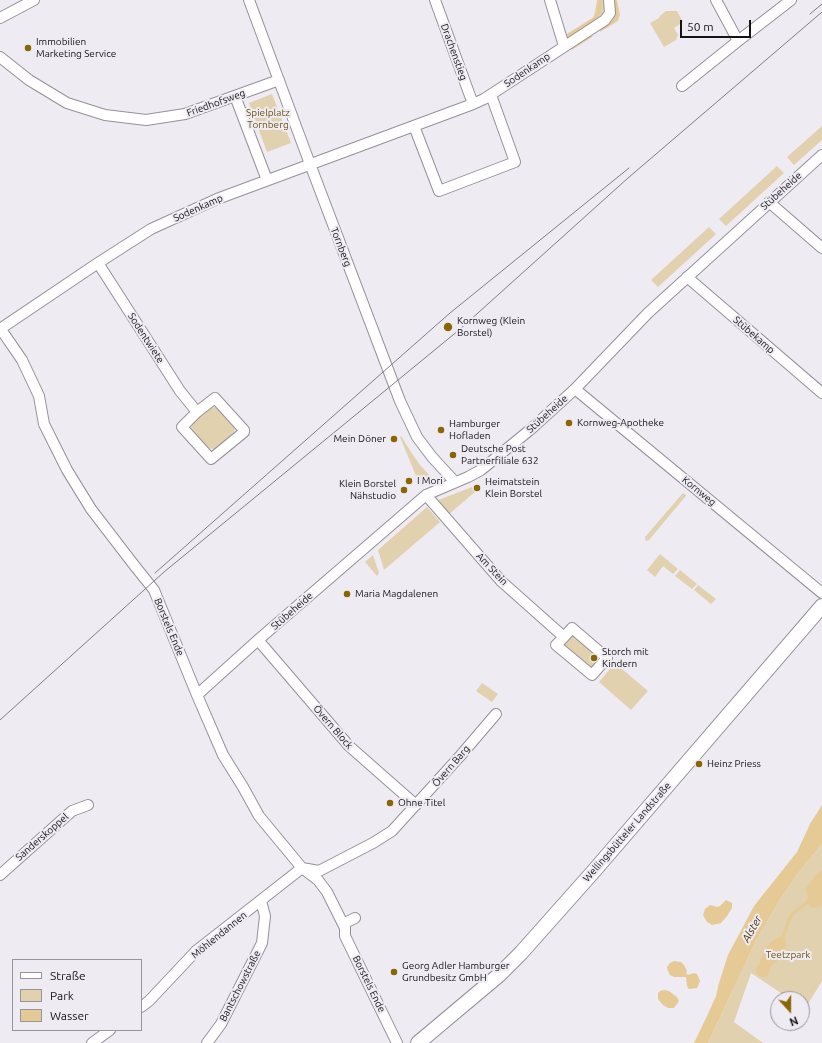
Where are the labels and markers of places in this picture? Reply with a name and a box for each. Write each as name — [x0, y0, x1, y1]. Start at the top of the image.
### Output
place label: Immobilien Marketing Service — [36, 36, 116, 60]
marker: Immobilien Marketing Service — [23, 43, 33, 53]
place label: Kornweg (Klein Borstel) — [457, 315, 525, 338]
marker: Kornweg (Klein Borstel) — [442, 321, 454, 333]
place label: Kornweg-Apotheke — [577, 417, 664, 429]
place label: Hamburger Hofladen — [449, 418, 500, 442]
marker: Kornweg-Apotheke — [564, 418, 574, 428]
marker: Hamburger Hofladen — [436, 425, 446, 435]
place label: Mein Döner — [333, 433, 386, 445]
marker: Mein Döner — [389, 434, 399, 444]
place label: Deutsche Post Partnerfiliale 632 — [461, 443, 539, 466]
marker: Deutsche Post Partnerfiliale 632 — [448, 450, 458, 460]
place label: I Mori — [417, 475, 443, 487]
marker: I Mori — [404, 476, 414, 486]
place label: Heimatstein Klein Borstel — [485, 476, 542, 500]
place label: Klein Borstel Nähstudio — [339, 478, 396, 502]
marker: Heimatstein Klein Borstel — [472, 483, 482, 493]
marker: Klein Borstel Nähstudio — [399, 485, 409, 495]
place label: Maria Magdalenen — [355, 588, 438, 600]
marker: Maria Magdalenen — [342, 589, 352, 599]
place label: Storch mit Kindern — [602, 646, 648, 670]
marker: Storch mit Kindern — [589, 653, 599, 663]
place label: Heinz Priess — [707, 758, 761, 770]
marker: Heinz Priess — [694, 759, 704, 769]
place label: Ohne Titel — [398, 797, 445, 809]
marker: Ohne Titel — [385, 798, 395, 808]
place label: Georg Adler Hamburger Grundbesitz GmbH — [402, 960, 510, 984]
marker: Georg Adler Hamburger Grundbesitz GmbH — [389, 967, 399, 977]

